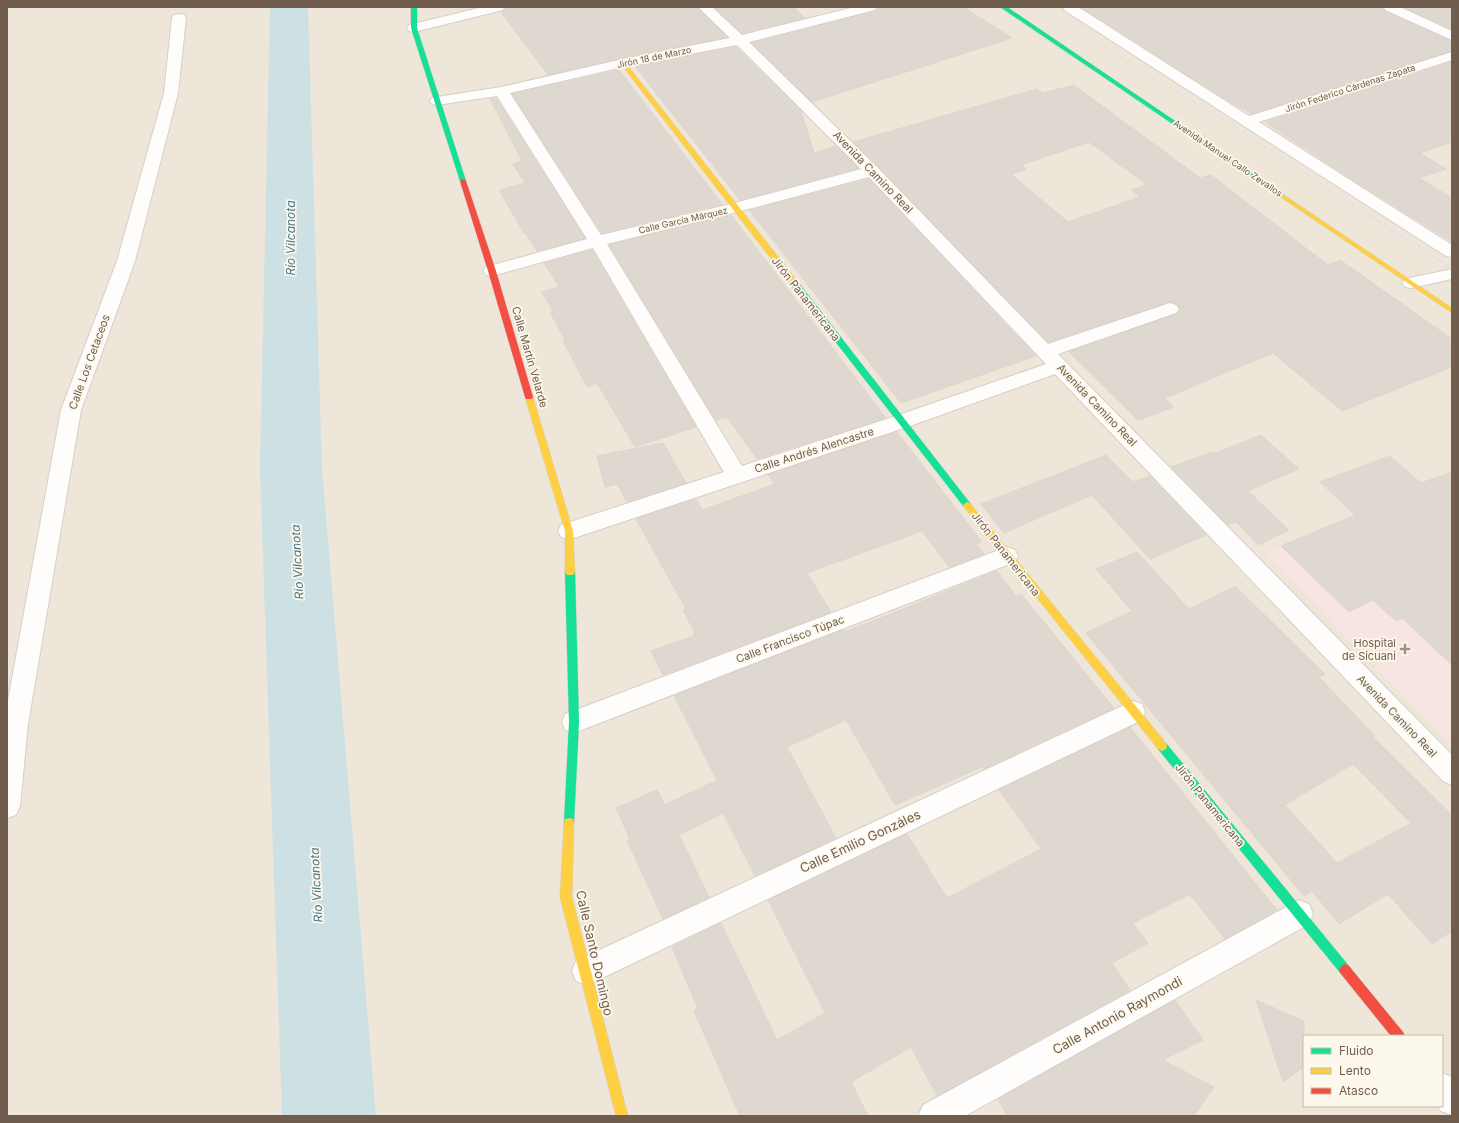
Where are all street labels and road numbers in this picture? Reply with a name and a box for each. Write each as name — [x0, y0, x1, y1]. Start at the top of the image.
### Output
street label: Jirón 18 de Marzo — [616, 44, 692, 70]
street label: Jirón Federico Cárdenas Zapata — [1284, 62, 1416, 114]
street label: Avenida Manuel Callo Zevallos — [1171, 117, 1285, 199]
street label: Avenida Camino Real — [830, 128, 916, 216]
street label: Calle García Márquez — [637, 204, 729, 236]
street label: Jirón Panamericana — [769, 254, 843, 344]
street label: Calle Martín Velarde — [509, 305, 551, 409]
street label: Calle Los Cetaceos — [65, 312, 113, 411]
street label: Avenida Camino Real — [1054, 361, 1140, 449]
street label: Calle Andrés Alencastre — [753, 424, 875, 476]
street label: Jirón Panamericana — [969, 509, 1043, 599]
street label: Calle Francisco Túpac — [734, 612, 846, 666]
street label: Avenida Camino Real — [1354, 672, 1440, 760]
street label: Jirón Panamericana — [1172, 760, 1248, 850]
street label: Calle Emilio Gonzáles — [797, 806, 923, 876]
street label: Calle Santo Domingo — [573, 889, 617, 1018]
street label: Calle Antonio Raymondi — [1049, 973, 1185, 1057]

